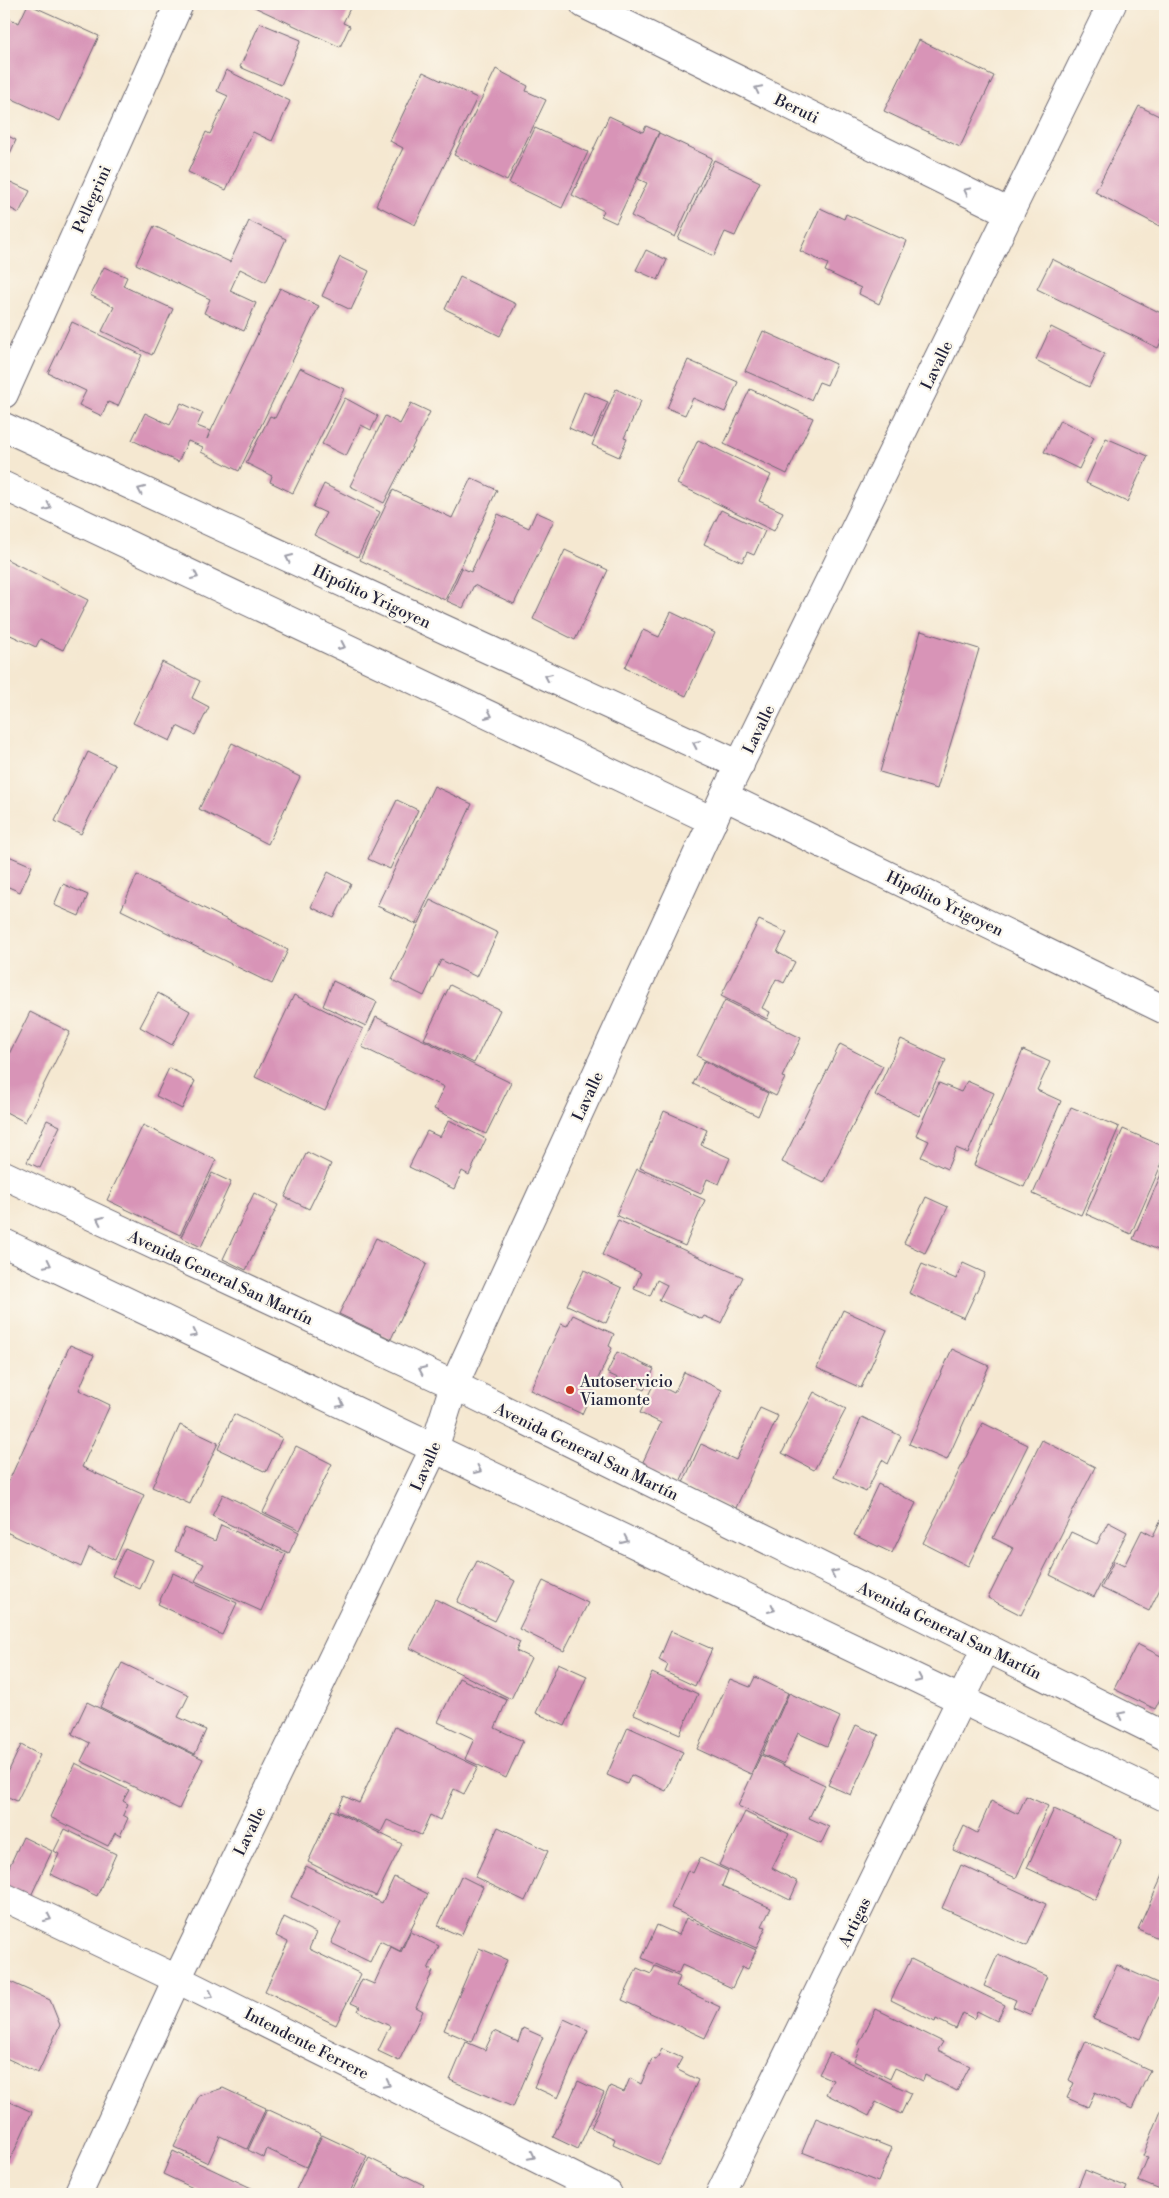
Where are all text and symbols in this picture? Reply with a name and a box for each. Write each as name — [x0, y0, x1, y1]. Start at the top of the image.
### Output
one-way arrow — [754, 85, 763, 95]
street label: Beruti — [770, 89, 822, 128]
street label: Pellegrini — [68, 163, 116, 236]
one-way arrow — [963, 187, 972, 197]
street label: Lavalle — [916, 338, 957, 393]
one-way arrow — [137, 486, 146, 497]
one-way arrow — [43, 500, 52, 511]
one-way arrow — [285, 554, 294, 564]
street label: Hipólito Yrigoyen — [309, 561, 434, 633]
one-way arrow — [190, 570, 199, 580]
one-way arrow — [337, 639, 346, 650]
one-way arrow — [544, 672, 553, 683]
street label: Lavalle — [738, 702, 779, 757]
one-way arrow — [484, 709, 493, 719]
one-way arrow — [692, 740, 701, 751]
street label: Hipólito Yrigoyen — [882, 867, 1007, 941]
street label: Lavalle — [568, 1069, 608, 1124]
one-way arrow — [96, 1216, 105, 1226]
street label: Avenida General San Martín — [124, 1226, 317, 1330]
one-way arrow — [43, 1258, 52, 1268]
one-way arrow — [189, 1328, 198, 1338]
one-way arrow — [418, 1366, 427, 1377]
place label: Autoservicio Viamonte — [579, 1372, 673, 1410]
marker: Autoservicio Viamonte — [564, 1384, 576, 1396]
one-way arrow — [336, 1398, 345, 1409]
street label: Avenida General San Martín — [491, 1398, 682, 1505]
street label: Lavalle — [406, 1439, 446, 1494]
one-way arrow — [473, 1464, 482, 1474]
one-way arrow — [620, 1533, 629, 1544]
one-way arrow — [831, 1570, 840, 1580]
street label: Avenida General San Martín — [854, 1577, 1045, 1684]
one-way arrow — [767, 1603, 776, 1613]
one-way arrow — [914, 1672, 923, 1683]
one-way arrow — [1118, 1711, 1127, 1721]
street label: Lavalle — [229, 1804, 270, 1859]
street label: Artigas — [834, 1894, 875, 1951]
one-way arrow — [43, 1911, 52, 1922]
one-way arrow — [205, 1989, 214, 1999]
street label: Intendente Ferrere — [241, 2004, 372, 2084]
one-way arrow — [382, 2077, 391, 2088]
one-way arrow — [527, 2150, 536, 2160]

